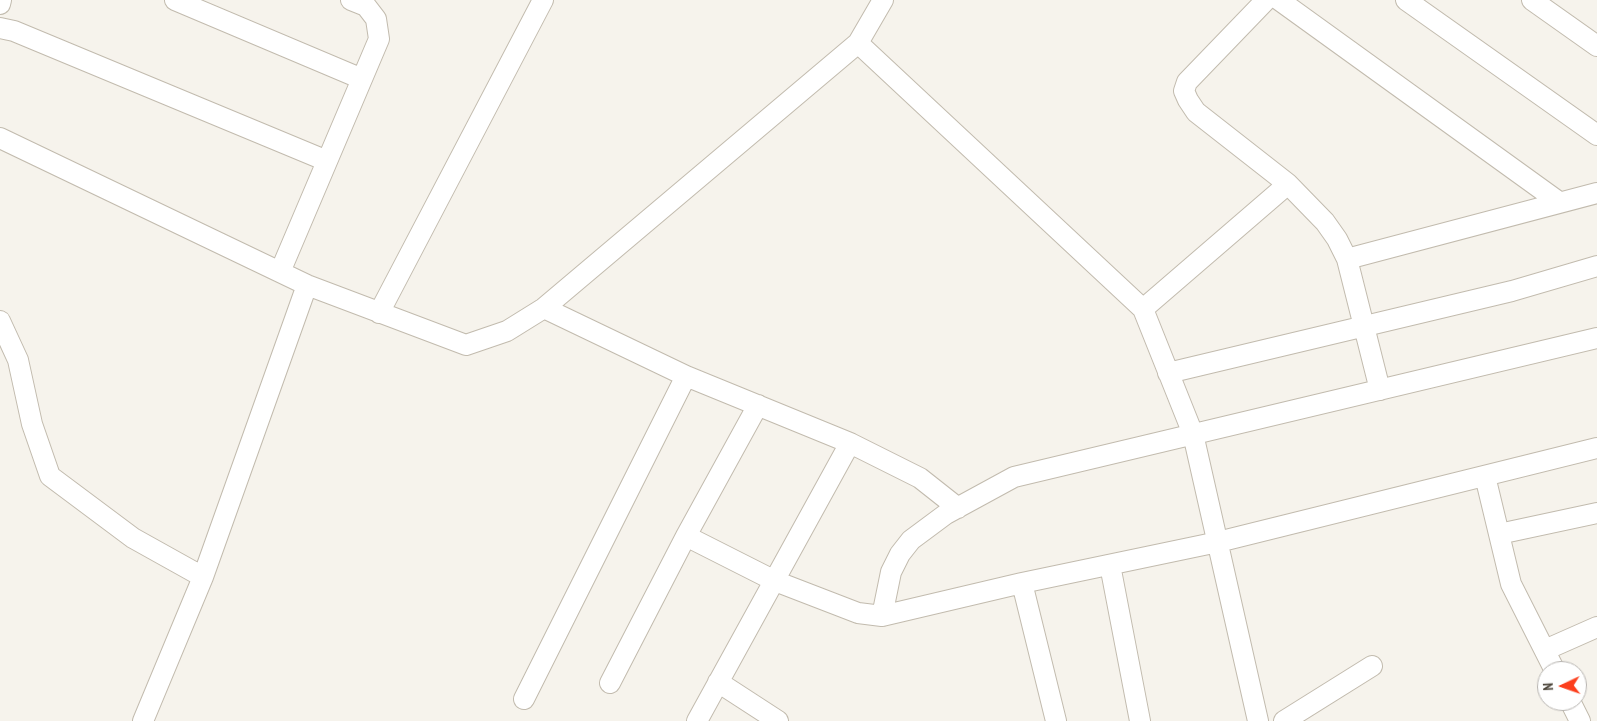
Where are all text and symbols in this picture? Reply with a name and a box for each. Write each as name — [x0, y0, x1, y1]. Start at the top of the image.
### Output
north arrow — [1537, 661, 1587, 711]
text: N — [1539, 682, 1557, 691]

